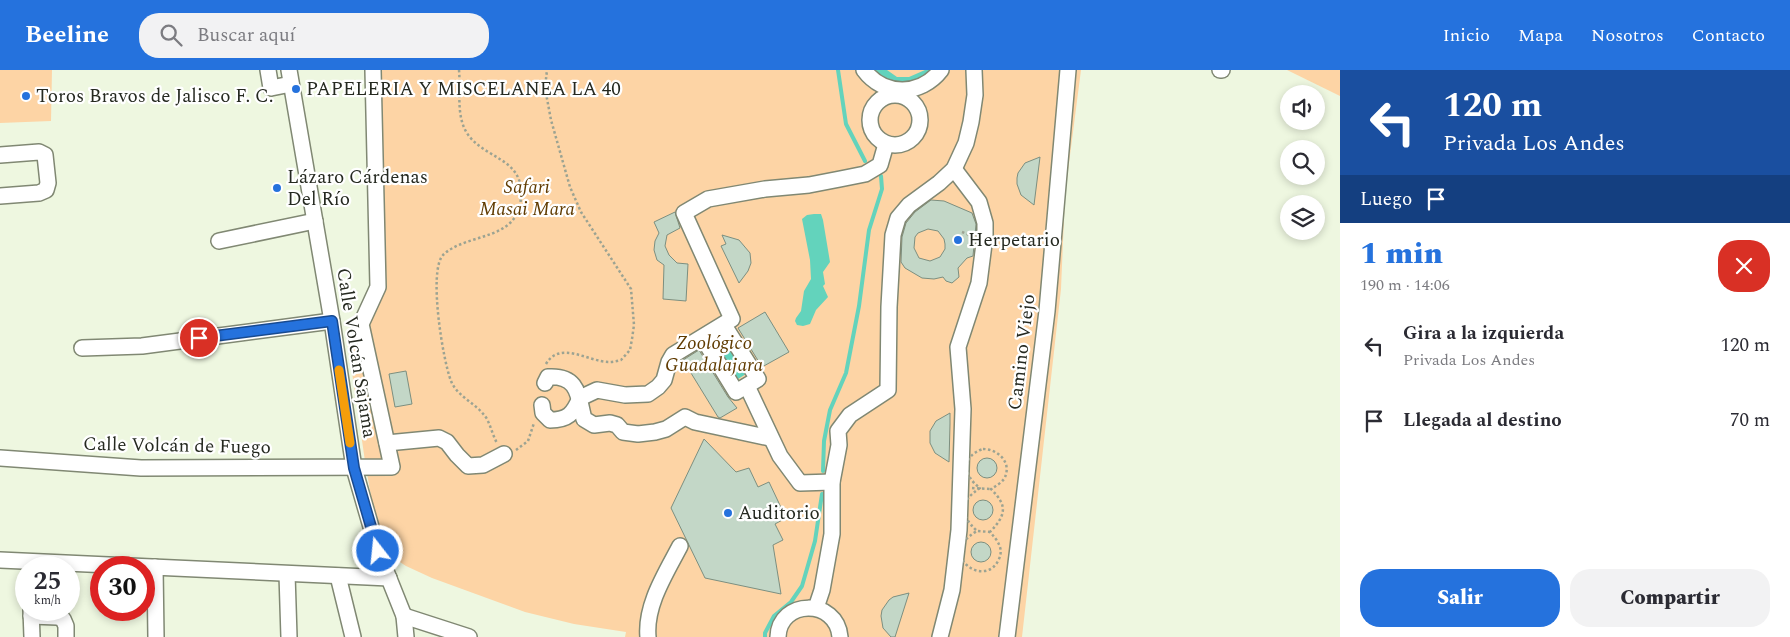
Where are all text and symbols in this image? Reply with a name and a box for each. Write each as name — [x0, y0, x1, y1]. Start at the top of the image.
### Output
search box — [139, 13, 489, 58]
text: Beeline — [25, 17, 109, 53]
icon: search — [157, 21, 185, 49]
text: Buscar aquí — [197, 21, 296, 50]
text: Inicio — [1443, 22, 1490, 49]
text: Mapa — [1518, 22, 1563, 49]
text: Nosotros — [1591, 22, 1664, 49]
text: Contacto — [1692, 22, 1765, 49]
place label: PAPELERIA Y MISCELANEA LA 40 — [306, 75, 621, 104]
text: 120 m — [1443, 79, 1542, 132]
place label: Toros Bravos de Jalisco F. C. — [36, 82, 274, 111]
marker: PAPELERIA Y MISCELANEA LA 40 — [290, 83, 302, 95]
map controls — [1280, 85, 1325, 240]
button: sound — [1280, 85, 1325, 130]
marker: Toros Bravos de Jalisco F. C. — [20, 90, 32, 102]
icon: left — [1360, 90, 1425, 155]
text: Privada Los Andes — [1443, 127, 1625, 160]
button: search — [1280, 140, 1325, 185]
place label: Lázaro Cárdenas Del Río — [287, 163, 428, 214]
park label: Safari Masai Mara — [479, 173, 575, 224]
marker: Lázaro Cárdenas Del Río — [271, 182, 283, 194]
text: Luego — [1360, 185, 1412, 214]
icon: arrive — [1422, 185, 1450, 213]
button: layers — [1280, 195, 1325, 240]
place label: Herpetario — [968, 226, 1060, 255]
text: 1 min — [1360, 231, 1443, 277]
marker: Herpetario — [952, 234, 964, 246]
button: close — [1718, 240, 1770, 292]
street label: Calle Volcán Sajama — [328, 266, 384, 441]
text: 190 m · 14:06 — [1360, 273, 1450, 297]
street label: Camino Viejo — [1000, 292, 1044, 412]
pin — [178, 317, 220, 359]
text: Gira a la izquierda — [1403, 319, 1564, 348]
icon: arrive — [185, 324, 213, 352]
park label: Zoológico Guadalajara — [665, 329, 763, 380]
text: 120 m — [1720, 331, 1770, 360]
icon: left — [1360, 332, 1388, 360]
text: Privada Los Andes — [1403, 348, 1535, 372]
text: Llegada al destino — [1403, 406, 1562, 435]
text: 70 m — [1730, 406, 1770, 435]
icon: arrive — [1360, 407, 1388, 435]
street label: Calle Volcán de Fuego — [83, 430, 271, 462]
place label: Auditorio — [738, 499, 820, 528]
marker: Auditorio — [722, 507, 734, 519]
position arrow — [351, 524, 403, 576]
speed limit sign: 30 — [90, 556, 155, 621]
text: 25 — [33, 563, 62, 601]
button: Salir — [1360, 569, 1560, 627]
button: Compartir — [1570, 569, 1770, 627]
text: km/h — [34, 591, 61, 610]

